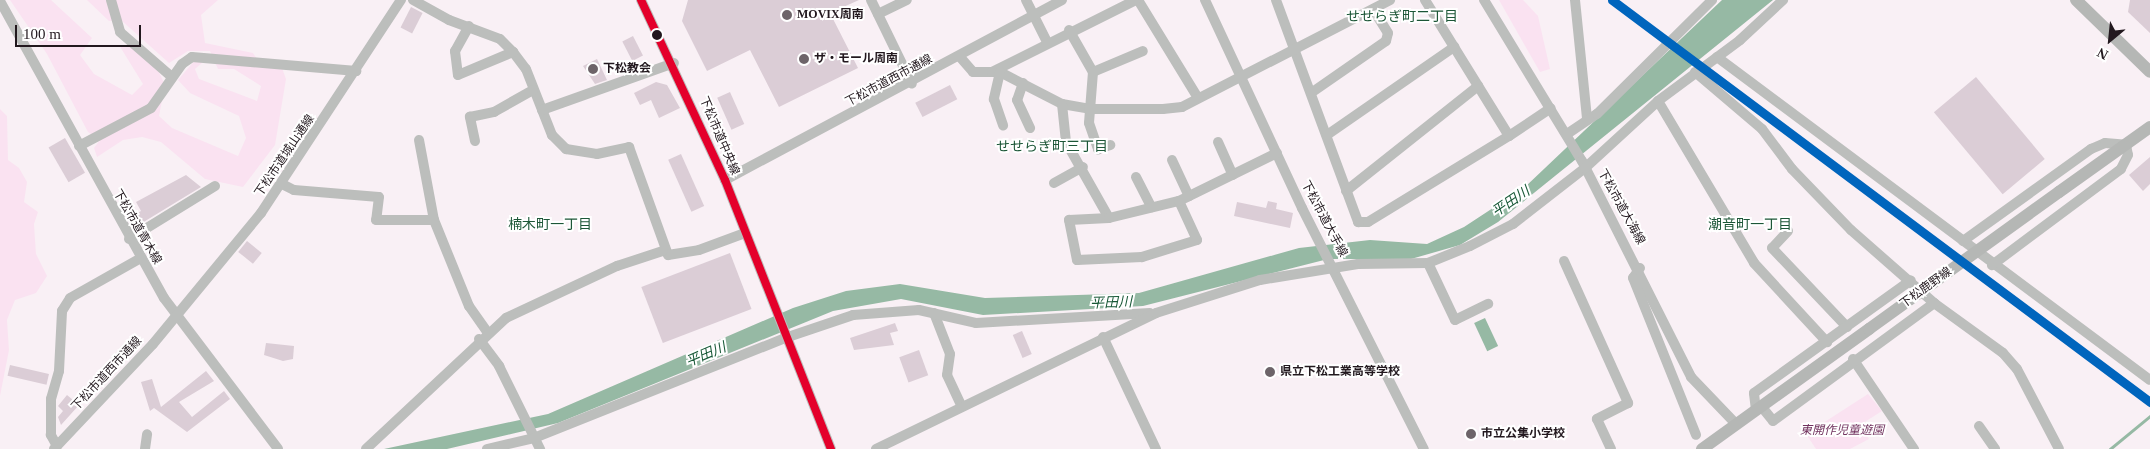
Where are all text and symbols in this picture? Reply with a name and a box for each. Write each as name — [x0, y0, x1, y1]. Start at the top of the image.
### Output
place label: MOVIX周南 — [797, 8, 864, 22]
marker: MOVIX周南 — [781, 9, 793, 21]
district label: せせらぎ町二丁目 — [1346, 9, 1458, 25]
scale bar — [18, 15, 144, 47]
north arrow — [2085, 15, 2135, 65]
text: 100 m — [23, 26, 61, 42]
unlabelled marker — [652, 30, 662, 40]
text: N — [2095, 45, 2111, 63]
place label: ザ・モール周南 — [814, 52, 898, 66]
street label: 下松市道西市通線 — [843, 52, 935, 110]
marker: ザ・モール周南 — [798, 53, 810, 65]
place label: 下松教会 — [603, 62, 651, 76]
marker: 下松教会 — [587, 63, 599, 75]
street label: 下松市道中央線 — [696, 95, 742, 177]
street label: 下松市道城山通線 — [252, 112, 318, 200]
district label: せせらぎ町三丁目 — [996, 139, 1108, 155]
street label: 下松市道大海線 — [1594, 167, 1648, 247]
street label: 下松市道大手線 — [1298, 179, 1350, 259]
water label: 平田川 — [1489, 183, 1533, 221]
street label: 下松市道青木線 — [110, 187, 164, 267]
district label: 楠木町一丁目 — [508, 217, 592, 233]
district label: 潮音町一丁目 — [1708, 217, 1792, 233]
street label: 下松鹿野線 — [1897, 265, 1955, 311]
water label: 平田川 — [1090, 294, 1132, 312]
street label: 下松市道西市通線 — [69, 334, 145, 414]
water label: 平田川 — [683, 339, 729, 371]
place label: 県立下松工業高等学校 — [1280, 365, 1400, 379]
marker: 県立下松工業高等学校 — [1264, 366, 1276, 378]
park label: 東開作児童遊園 — [1800, 424, 1884, 438]
place label: 市立公集小学校 — [1481, 427, 1565, 441]
marker: 市立公集小学校 — [1465, 428, 1477, 440]

